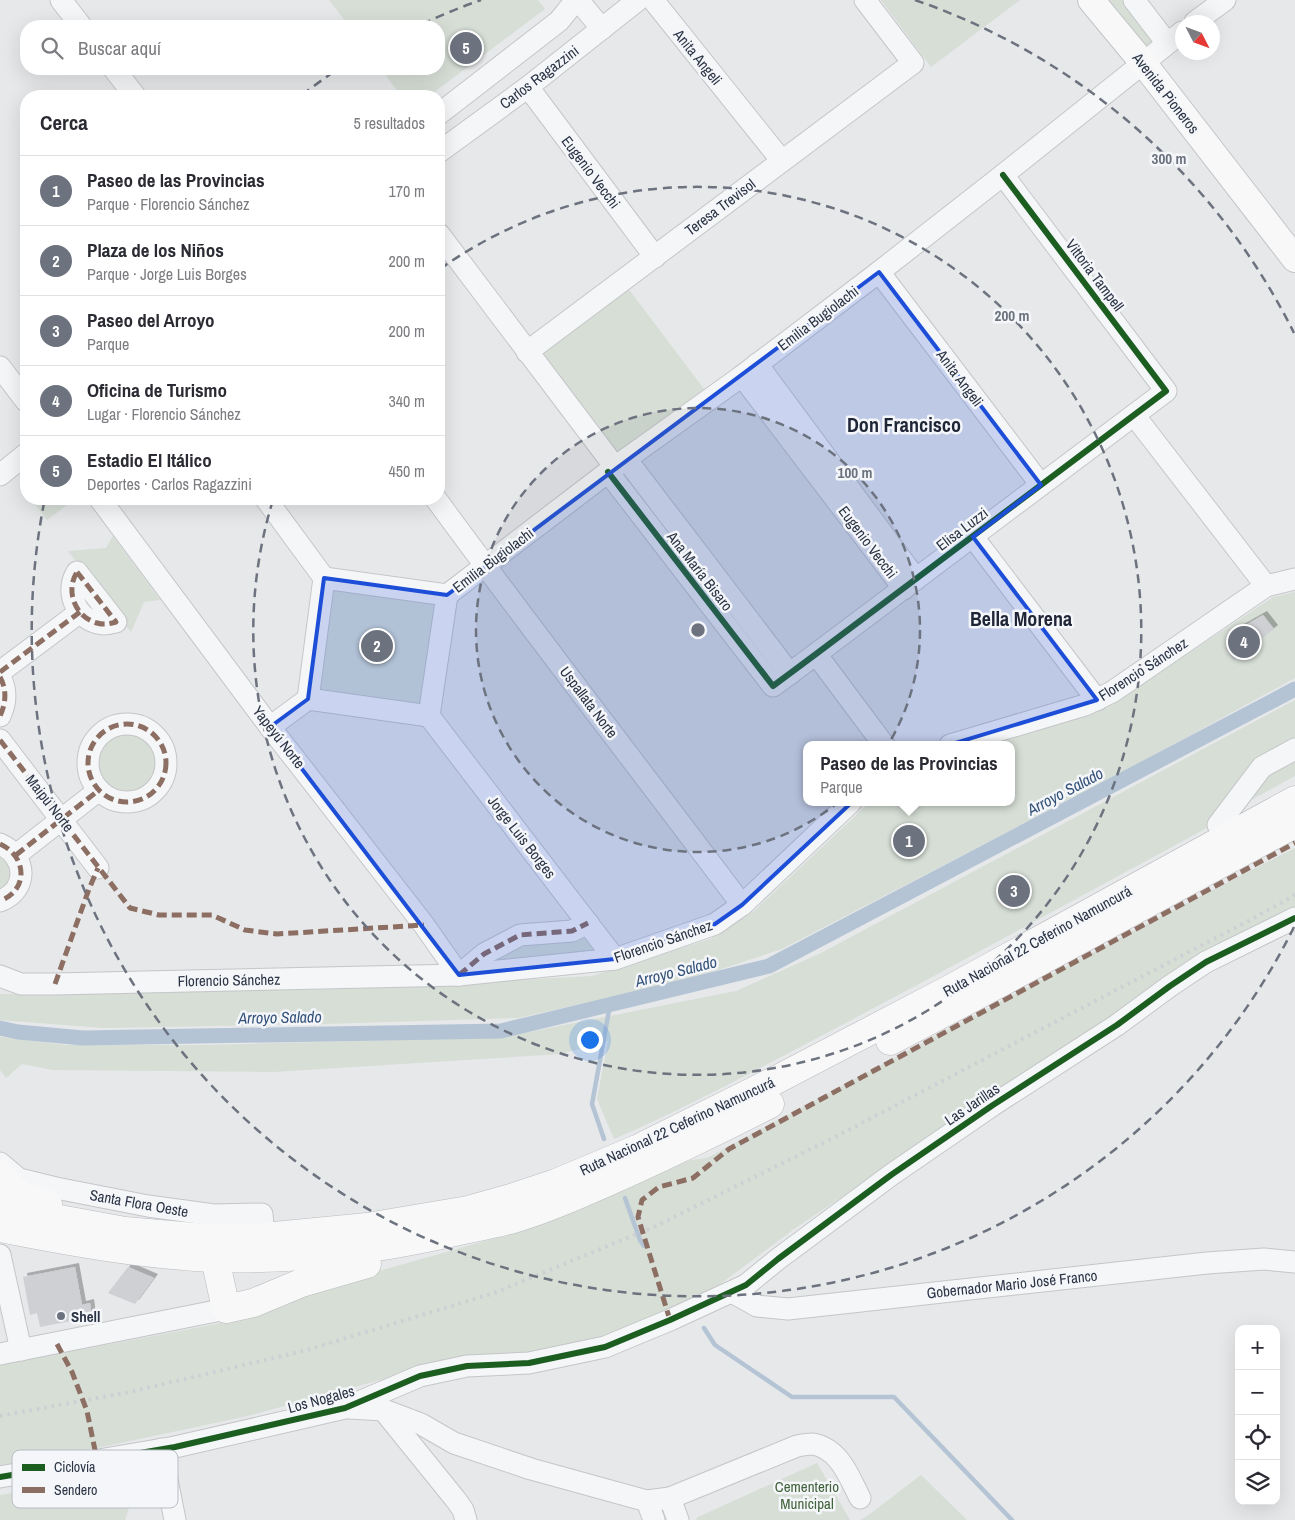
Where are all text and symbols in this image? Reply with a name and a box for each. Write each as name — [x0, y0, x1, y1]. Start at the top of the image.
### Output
north arrow — [1175, 15, 1220, 60]
search box — [20, 20, 445, 75]
street label: Anita Angeli — [668, 24, 727, 89]
pin: 5 — [450, 29, 482, 67]
icon: search — [38, 34, 66, 62]
text: Buscar aquí — [78, 35, 161, 61]
street label: Carlos Ragazzini — [495, 40, 583, 114]
street label: Avenida Pioneros — [1127, 47, 1204, 138]
text: Cerca — [40, 108, 88, 137]
text: 5 resultados — [354, 112, 425, 134]
street label: Eugenio Vecchi — [557, 131, 625, 213]
text: 300 m — [1152, 148, 1186, 169]
text: Paseo de las Provincias — [87, 167, 265, 193]
street label: Teresa Trevisol — [680, 174, 760, 240]
text: 1 — [52, 180, 60, 202]
text: 170 m — [389, 180, 425, 202]
text: Parque · Florencio Sánchez — [87, 193, 250, 215]
street label: Vittoria Tampell — [1061, 235, 1129, 315]
text: Plaza de los Niños — [87, 237, 224, 263]
text: 2 — [52, 250, 60, 272]
text: 200 m — [389, 250, 425, 272]
text: Parque · Jorge Luis Borges — [87, 263, 247, 285]
street label: Emilia Bugiolachi — [773, 281, 863, 355]
text: 200 m — [995, 305, 1029, 326]
text: Paseo del Arroyo — [87, 307, 215, 333]
text: 3 — [52, 320, 60, 342]
text: 200 m — [389, 320, 425, 342]
text: Parque — [87, 333, 129, 355]
street label: Anita Angeli — [931, 344, 988, 411]
text: Oficina de Turismo — [87, 377, 227, 403]
text: 4 — [52, 390, 60, 412]
text: 340 m — [389, 390, 425, 412]
text: Lugar · Florencio Sánchez — [87, 403, 241, 425]
district label: Don Francisco — [847, 411, 961, 438]
text: Estadio El Itálico — [87, 447, 212, 473]
text: 5 — [52, 460, 60, 482]
text: 450 m — [389, 460, 425, 482]
text: 100 m — [838, 462, 872, 483]
text: Deportes · Carlos Ragazzini — [87, 473, 252, 495]
street label: Eugenio Vecchi — [834, 501, 902, 583]
street label: Elisa Luzzi — [932, 503, 992, 555]
street label: Emilia Bugiolachi — [448, 523, 538, 597]
street label: Ana María Bisaro — [662, 526, 738, 615]
district label: Bella Morena — [970, 605, 1072, 632]
centre of rings — [689, 621, 707, 639]
pin: 4 — [1228, 623, 1260, 661]
pin: 2 — [361, 627, 393, 665]
street label: Florencio Sánchez — [1094, 632, 1192, 706]
street label: Uspallata Norte — [555, 662, 623, 742]
street label: Yapeyú Norte — [248, 701, 310, 773]
popup — [803, 741, 1015, 806]
text: Paseo de las Provincias — [820, 750, 998, 776]
water label: Arroyo Salado — [1022, 762, 1107, 821]
street label: Maipú Norte — [21, 770, 79, 836]
text: Parque — [820, 776, 863, 798]
street label: Jorge Luis Borges — [483, 791, 561, 883]
pin: 1 — [893, 822, 925, 860]
pin: 3 — [998, 872, 1030, 910]
street label: Ruta Nacional 22 Ceferino Namuncurá — [939, 880, 1135, 1002]
street label: Florencio Sánchez — [611, 914, 715, 968]
water label: Arroyo Salado — [632, 950, 719, 992]
street label: Florencio Sánchez — [178, 969, 280, 991]
water label: Arroyo Salado — [237, 1005, 322, 1029]
your location — [577, 1027, 603, 1053]
street label: Ruta Nacional 22 Ceferino Namuncurá — [576, 1071, 778, 1180]
street label: Las Jarillas — [940, 1078, 1004, 1130]
street label: Santa Flora Oeste — [88, 1184, 190, 1222]
street label: Gobernador Mario José Franco — [926, 1265, 1099, 1303]
place label: Shell — [71, 1306, 100, 1327]
marker: Shell — [55, 1310, 67, 1322]
map controls — [1235, 1325, 1280, 1505]
button: + — [1235, 1325, 1280, 1370]
button: − — [1235, 1370, 1280, 1415]
street label: Los Nogales — [285, 1380, 357, 1418]
button: locate — [1235, 1415, 1280, 1460]
legend — [12, 1450, 178, 1508]
text: Ciclovía — [54, 1458, 96, 1476]
button: layers — [1235, 1460, 1280, 1505]
park label: Cementerio Municipal — [775, 1476, 839, 1514]
text: Sendero — [54, 1481, 97, 1499]

